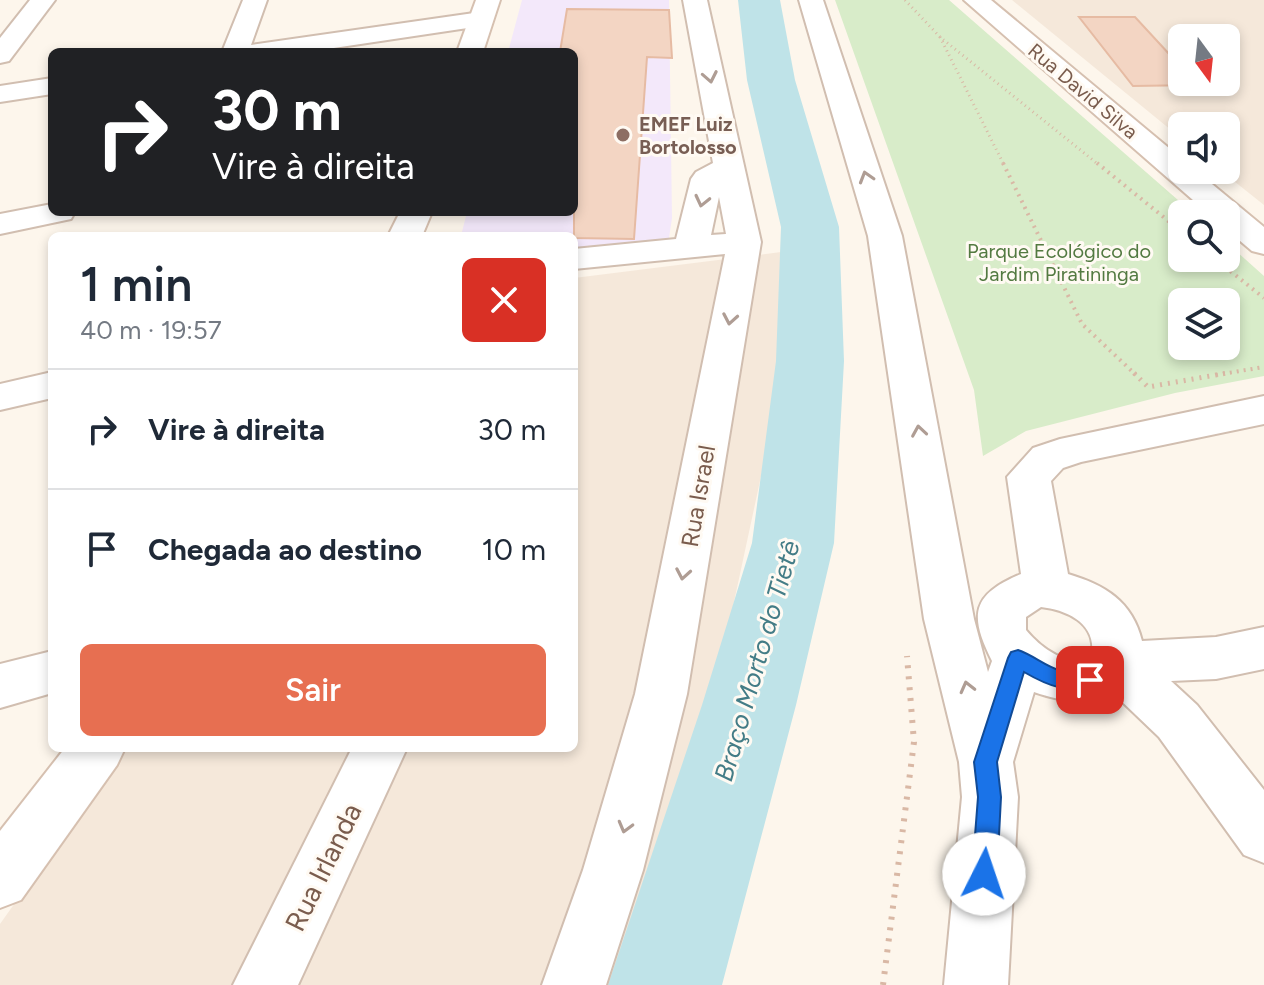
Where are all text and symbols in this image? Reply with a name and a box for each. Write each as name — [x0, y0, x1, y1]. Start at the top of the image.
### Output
north arrow — [1168, 24, 1240, 96]
map controls — [1168, 24, 1240, 360]
street label: Rua David Silva — [1023, 38, 1143, 144]
one-way arrow — [701, 69, 718, 83]
text: 30 m — [212, 77, 342, 144]
icon: right — [80, 80, 184, 184]
place label: EMEF Luiz Bortolosso — [639, 112, 737, 159]
button: sound — [1168, 112, 1240, 184]
marker: EMEF Luiz Bortolosso — [614, 126, 632, 144]
text: Vire à direita — [212, 145, 415, 188]
one-way arrow — [860, 171, 876, 185]
one-way arrow — [694, 194, 711, 208]
button: search — [1168, 200, 1240, 272]
park label: Parque Ecológico do Jardim Piratininga — [967, 239, 1151, 286]
text: 1 min — [80, 255, 192, 313]
button: close — [462, 258, 546, 342]
button: layers — [1168, 288, 1240, 360]
one-way arrow — [722, 312, 739, 325]
text: 40 m · 19:57 — [80, 314, 222, 346]
icon: right — [80, 407, 124, 451]
text: Vire à direita — [148, 411, 325, 448]
text: 30 m — [478, 411, 546, 448]
one-way arrow — [911, 424, 928, 438]
street label: Rua Israel — [675, 443, 721, 549]
icon: arrive — [80, 527, 124, 571]
text: Chegada ao destino — [148, 531, 422, 568]
text: 10 m — [481, 531, 546, 568]
water label: Braço Morto do Tietê — [707, 537, 807, 785]
one-way arrow — [676, 568, 693, 581]
button: Sair — [80, 644, 546, 736]
pin — [1056, 646, 1124, 714]
icon: arrive — [1068, 658, 1112, 702]
one-way arrow — [959, 680, 976, 694]
street label: Rua Irlanda — [277, 797, 369, 937]
one-way arrow — [617, 820, 634, 834]
position arrow — [942, 832, 1026, 916]

